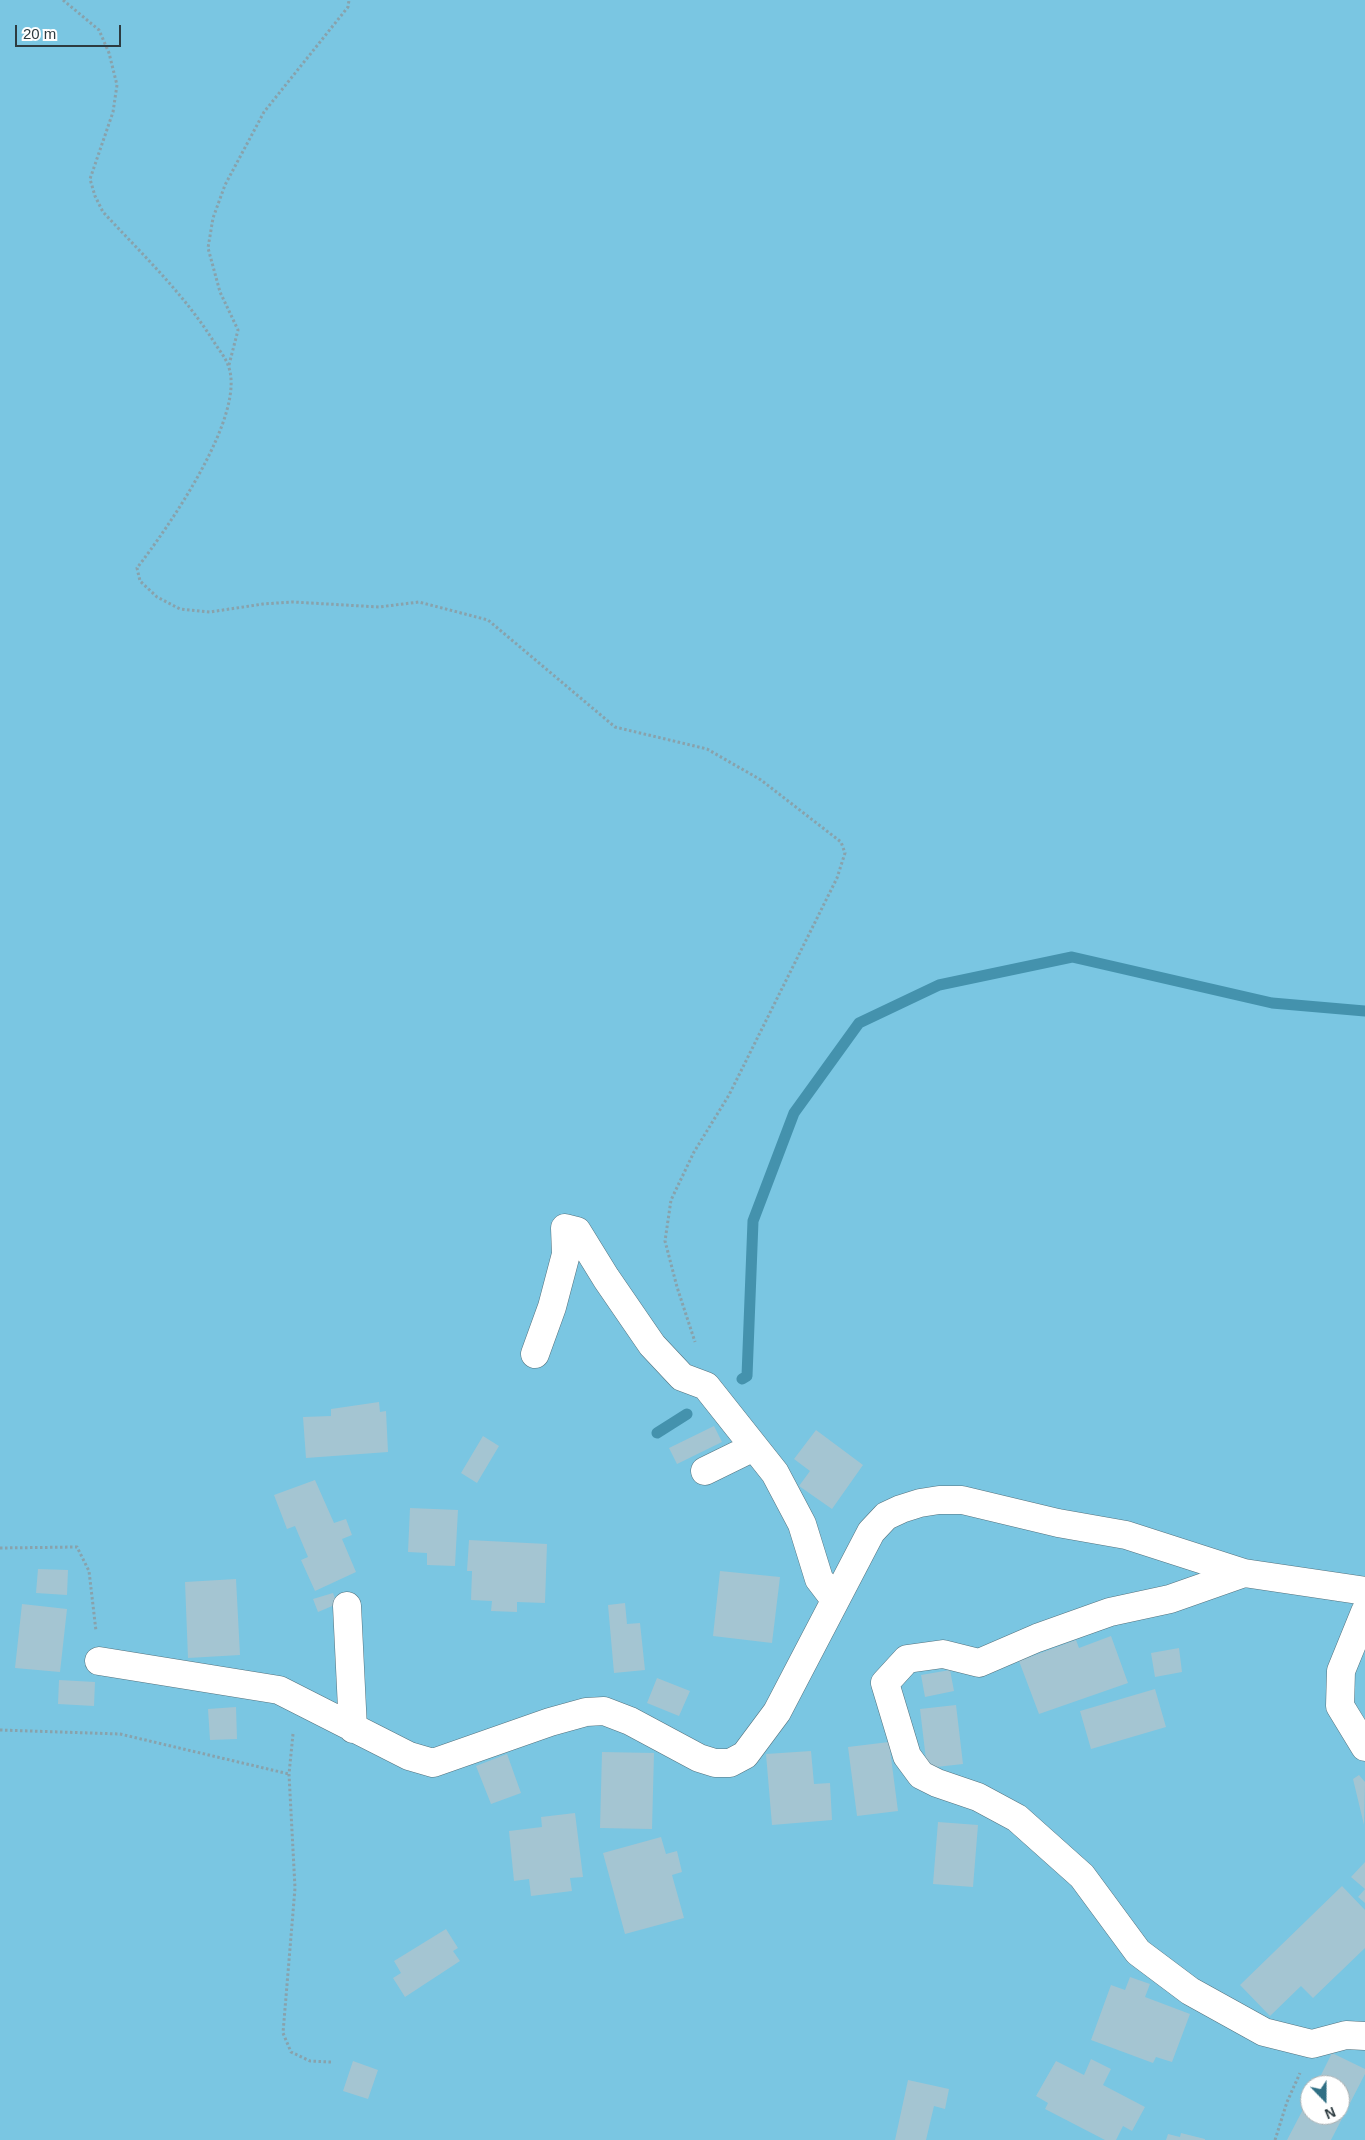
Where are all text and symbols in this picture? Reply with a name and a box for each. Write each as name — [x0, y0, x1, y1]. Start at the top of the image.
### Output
scale bar — [18, 15, 124, 47]
text: 20 m — [23, 25, 56, 42]
north arrow — [1300, 2075, 1350, 2125]
text: N — [1323, 2104, 1338, 2122]

